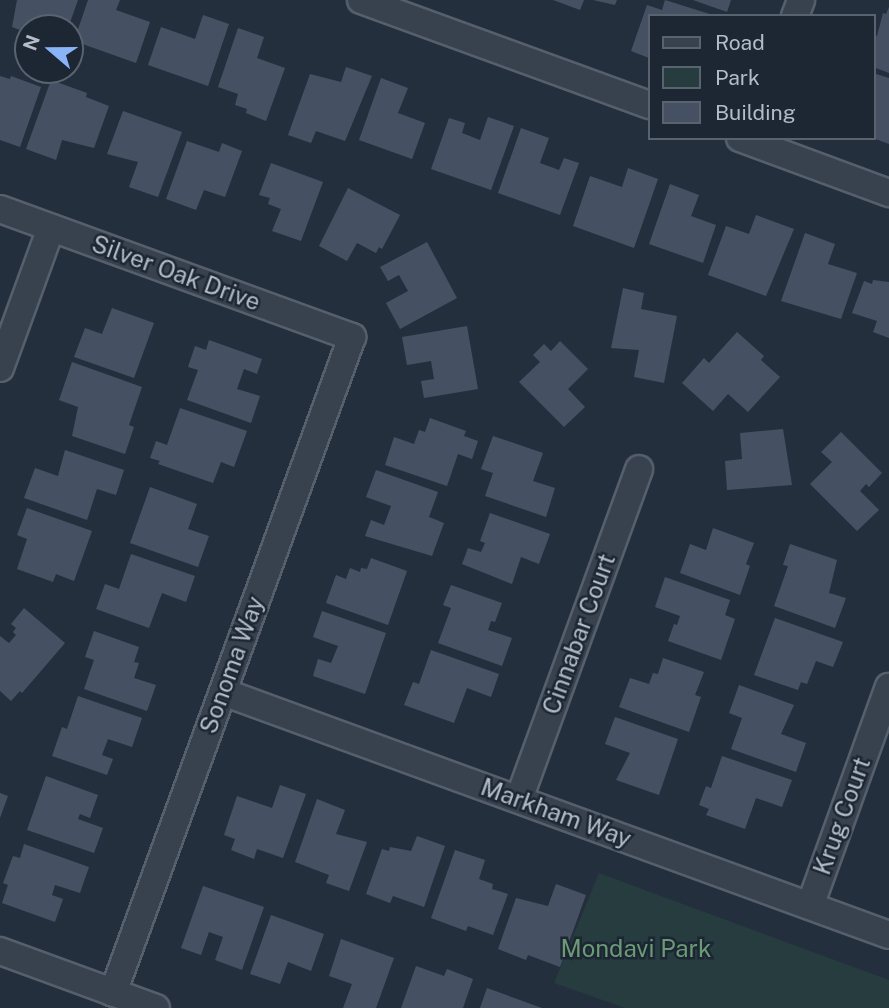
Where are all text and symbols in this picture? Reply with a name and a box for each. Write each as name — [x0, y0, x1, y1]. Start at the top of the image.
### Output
north arrow — [14, 14, 84, 84]
legend — [648, 14, 875, 140]
text: Road — [715, 30, 765, 55]
text: N — [18, 32, 44, 53]
text: Park — [715, 65, 760, 90]
text: Building — [715, 100, 796, 125]
street label: Silver Oak Drive — [88, 229, 264, 317]
street label: Cinnabar Court — [537, 550, 621, 718]
street label: Sonoma Way — [194, 592, 270, 738]
street label: Krug Court — [807, 753, 877, 879]
street label: Markham Way — [477, 772, 635, 854]
park label: Mondavi Park — [561, 935, 711, 963]

